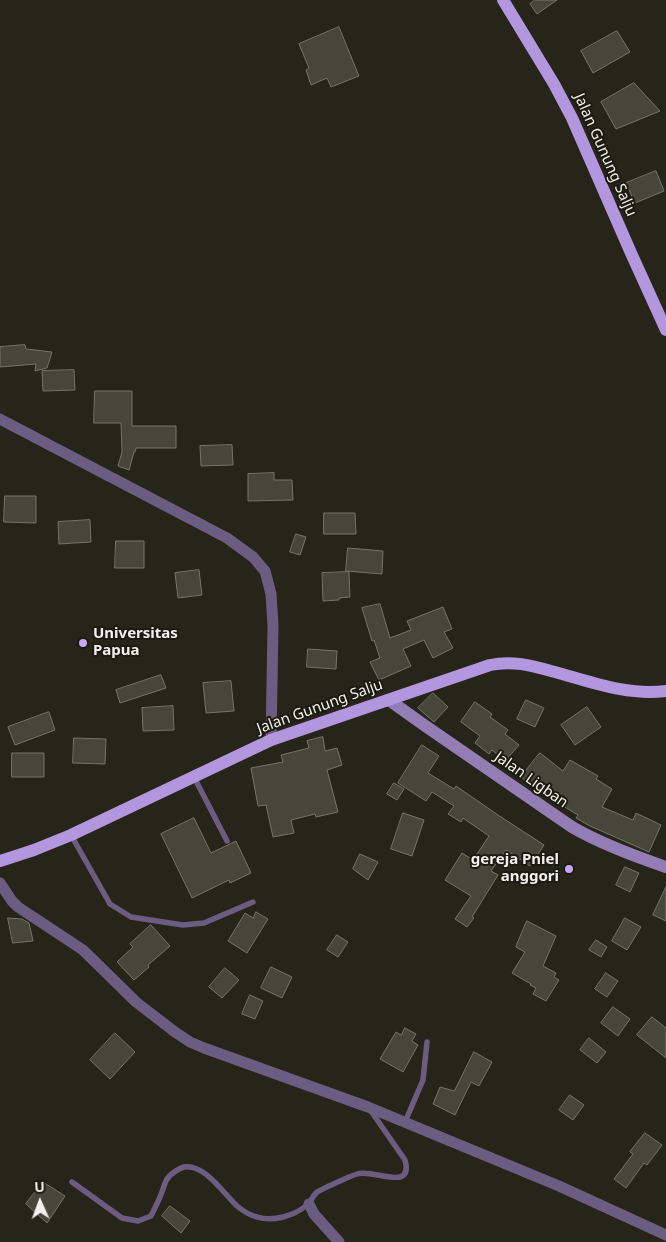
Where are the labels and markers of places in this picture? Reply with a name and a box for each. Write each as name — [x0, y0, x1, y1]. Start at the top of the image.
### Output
place label: Universitas Papua — [93, 625, 178, 660]
marker: Universitas Papua — [77, 637, 89, 649]
place label: gereja Pniel anggori — [471, 851, 559, 886]
marker: gereja Pniel anggori — [563, 863, 575, 875]

